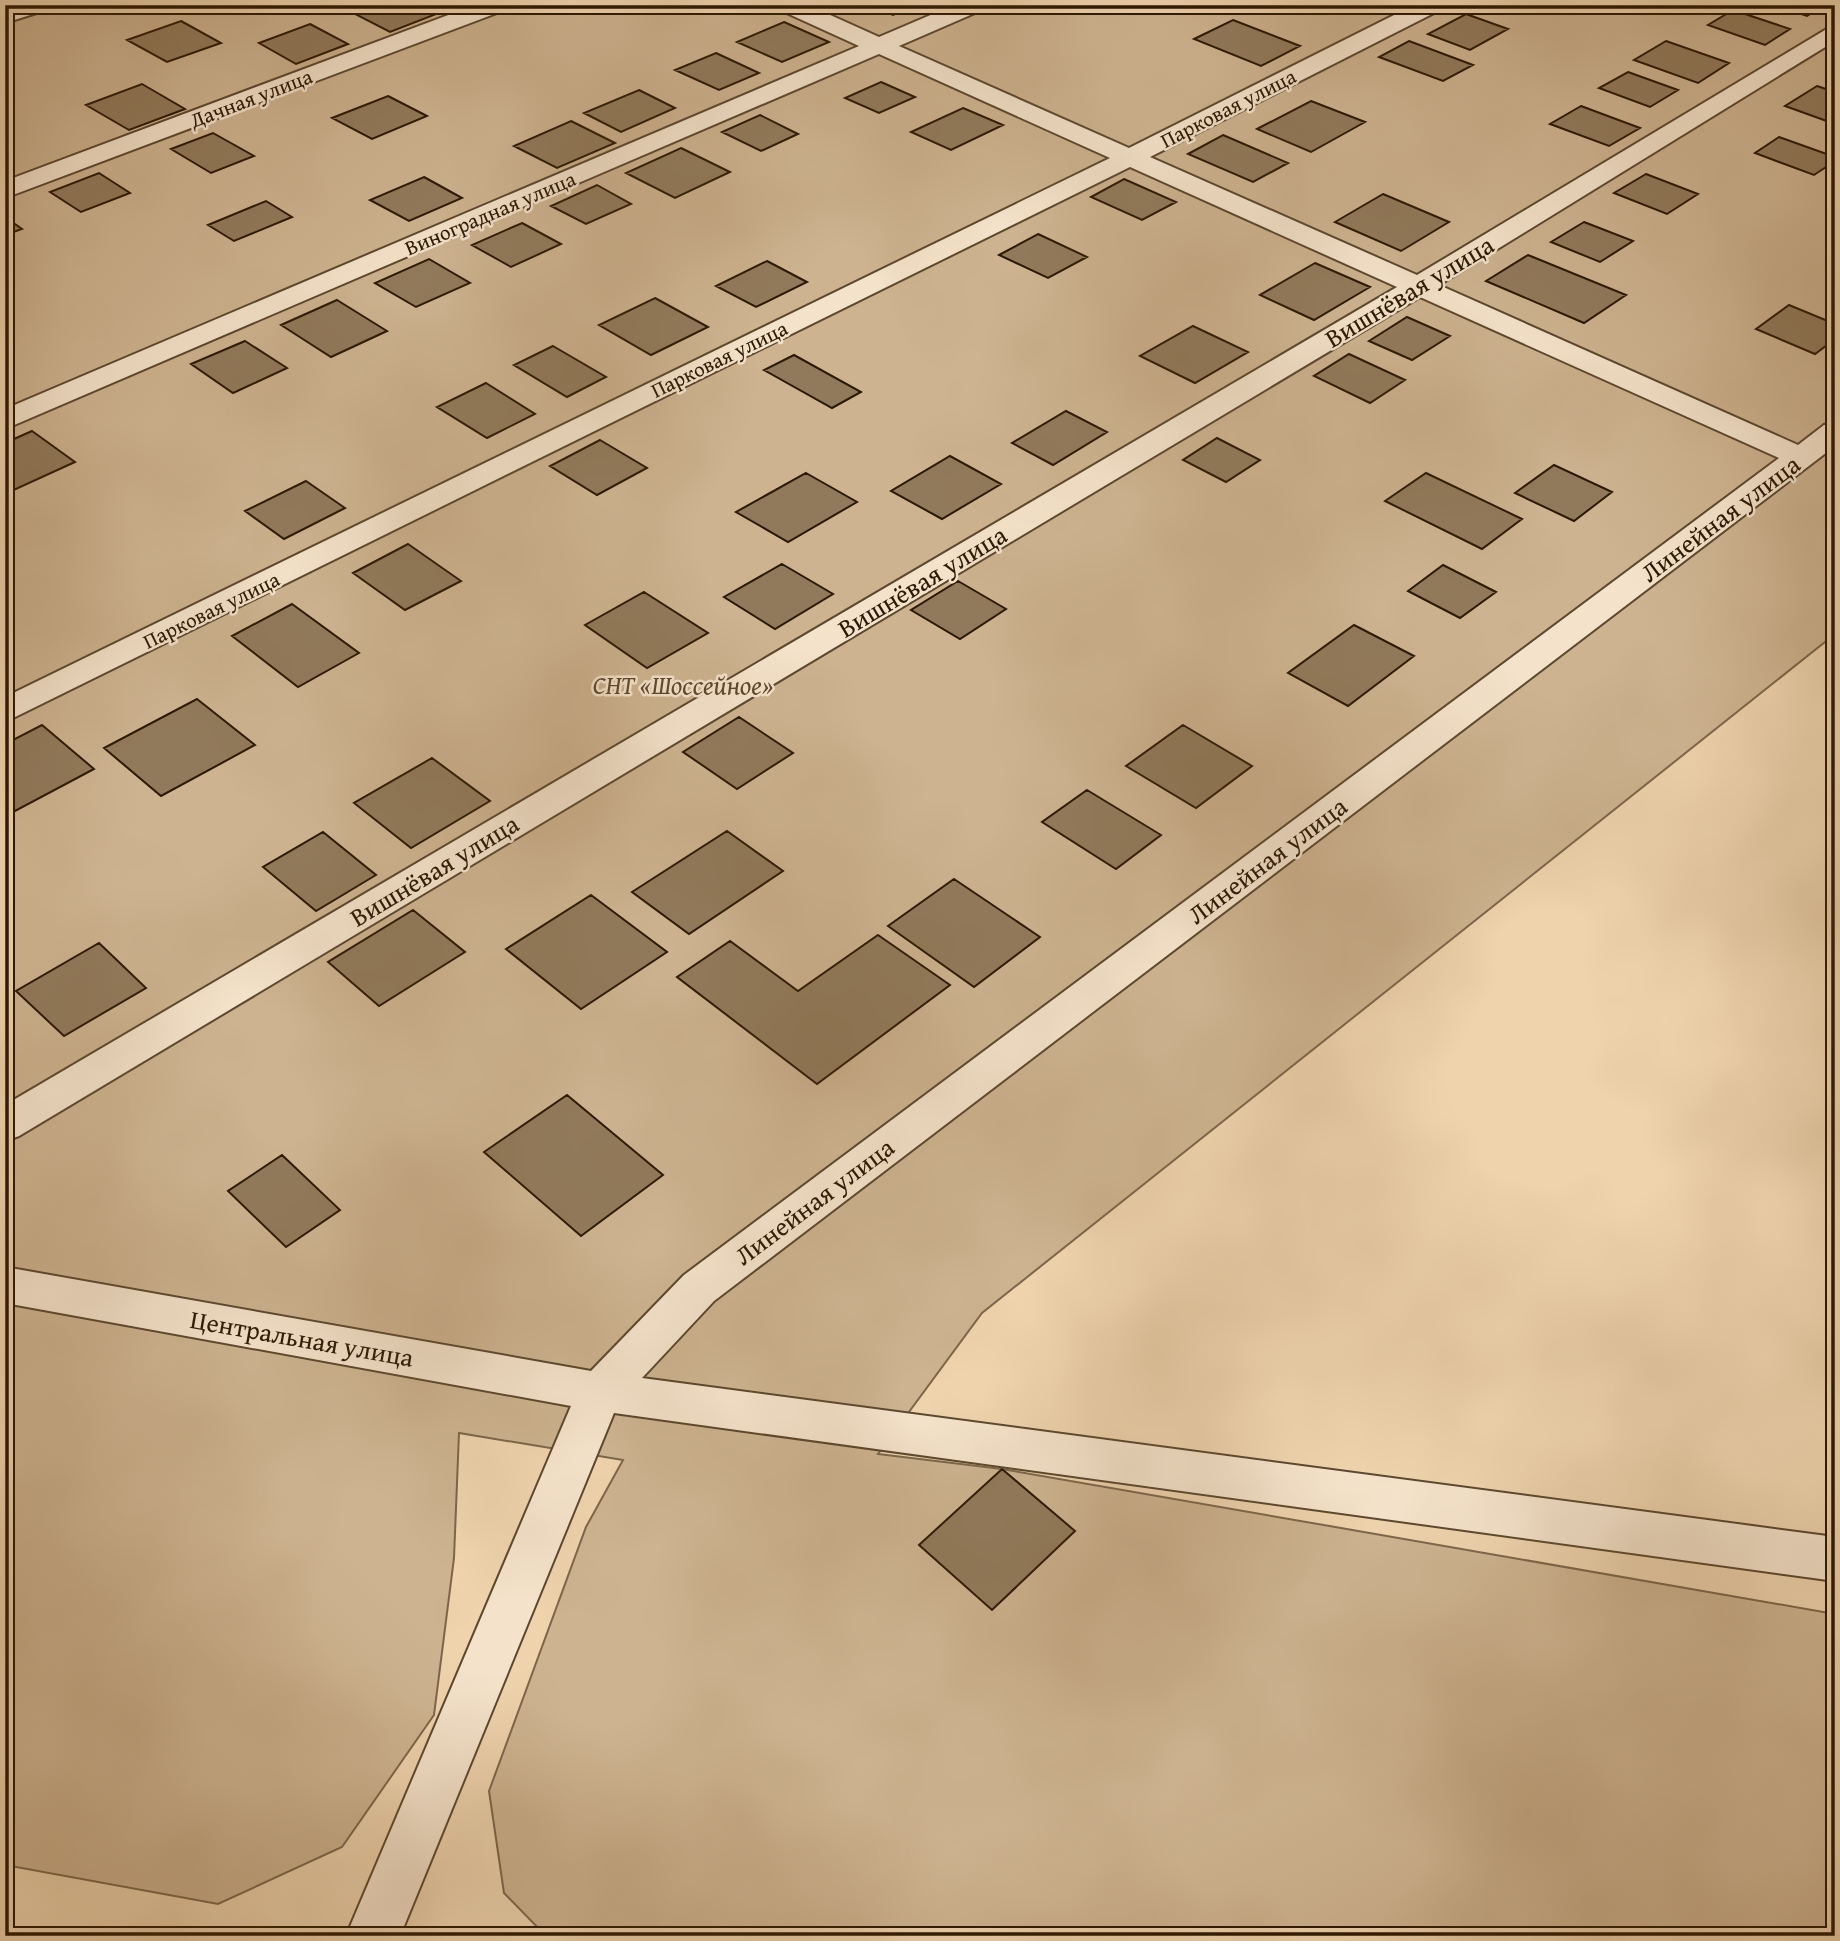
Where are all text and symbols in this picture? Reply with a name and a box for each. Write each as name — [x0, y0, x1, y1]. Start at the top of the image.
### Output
street label: Дачная улица — [184, 60, 317, 136]
street label: Парковая улица — [1155, 60, 1301, 156]
street label: Виноградная улица — [400, 163, 580, 263]
street label: Вишнёвая улица — [1317, 225, 1502, 357]
street label: Парковая улица — [645, 312, 793, 406]
street label: Линейная улица — [1632, 445, 1809, 591]
street label: Вишнёвая улица — [830, 515, 1015, 647]
street label: Парковая улица — [137, 563, 285, 657]
park label: СНТ «Шоссейное» — [593, 665, 773, 704]
street label: Линейная улица — [1179, 787, 1356, 933]
street label: Вишнёвая улица — [342, 804, 527, 936]
street label: Линейная улица — [726, 1128, 903, 1274]
street label: Центральная улица — [187, 1299, 417, 1377]

